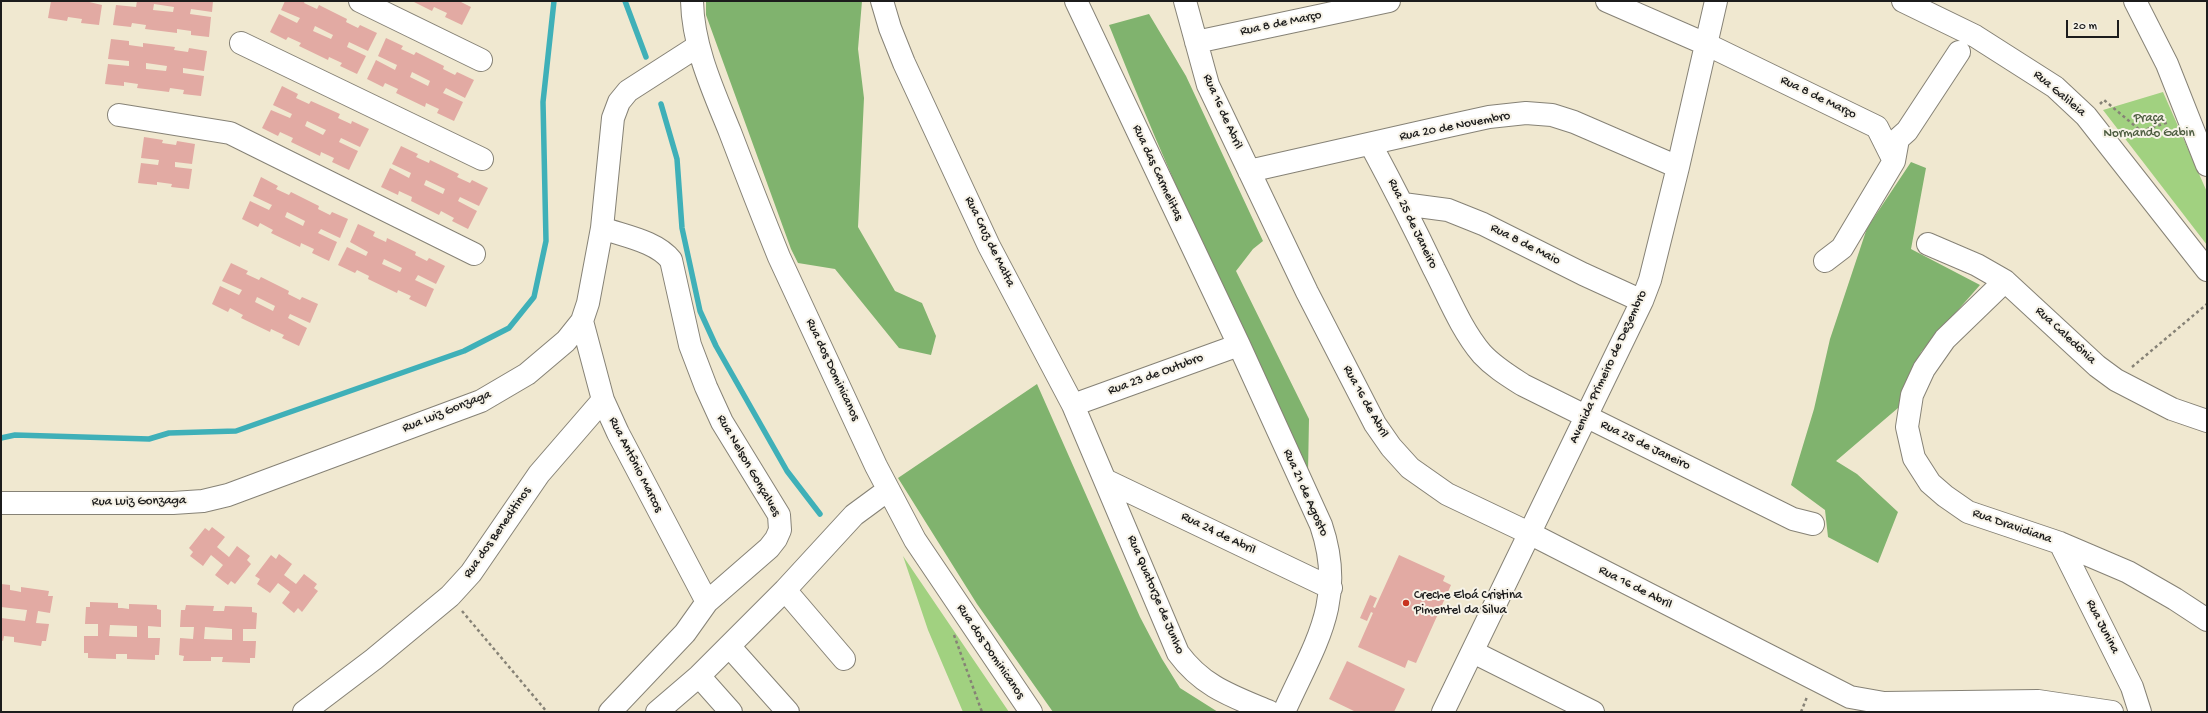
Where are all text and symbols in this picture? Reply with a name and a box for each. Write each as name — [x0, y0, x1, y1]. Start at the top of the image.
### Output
street label: Rua 8 de Março — [1239, 8, 1323, 40]
scale bar — [2068, 12, 2121, 38]
text: 20 m — [2073, 20, 2097, 34]
street label: Rua Galileia — [2030, 67, 2088, 121]
street label: Rua 16 de Abril — [1199, 72, 1245, 152]
street label: Rua 8 de Março — [1777, 73, 1859, 123]
street label: Rua 20 de Novembro — [1398, 109, 1512, 145]
park label: Praça Normando Gabin — [2103, 111, 2195, 142]
street label: Rua das Carmelitas — [1128, 123, 1186, 223]
street label: Rua 25 de Janeiro — [1383, 177, 1441, 271]
street label: Rua Cruz de Malta — [960, 194, 1018, 290]
street label: Rua 8 de Maio — [1487, 221, 1563, 269]
street label: Avenida Primeiro de Dezembro — [1567, 288, 1651, 446]
street label: Rua Caledônia — [2031, 304, 2099, 368]
street label: Rua dos Dominicanos — [801, 316, 863, 424]
street label: Rua 23 de Outubro — [1106, 351, 1206, 399]
street label: Rua 16 de Abril — [1339, 363, 1391, 441]
street label: Rua Luiz Gonzaga — [400, 387, 494, 437]
street label: Rua Nelson Gonçalves — [713, 412, 783, 520]
street label: Rua Antônio Marcos — [604, 415, 666, 515]
street label: Rua 25 de Janeiro — [1598, 417, 1692, 475]
street label: Rua 21 de Agosto — [1279, 447, 1331, 539]
street label: Rua dos Beneditinos — [461, 484, 535, 582]
street label: Rua Luiz Gonzaga — [92, 493, 186, 511]
street label: Rua Dravidiana — [1970, 506, 2054, 548]
street label: Rua 24 de Abril — [1178, 509, 1258, 559]
street label: Rua Quatorze de Junho — [1123, 533, 1187, 657]
street label: Rua 16 de Abril — [1596, 563, 1674, 613]
place label: Creche Eloá Cristina Pimentel da Silva — [1414, 588, 1522, 619]
street label: Rua Junina — [2082, 597, 2122, 657]
marker: Creche Eloá Cristina Pimentel da Silva — [1401, 598, 1411, 608]
street label: Rua dos Dominicanos — [952, 602, 1028, 702]

